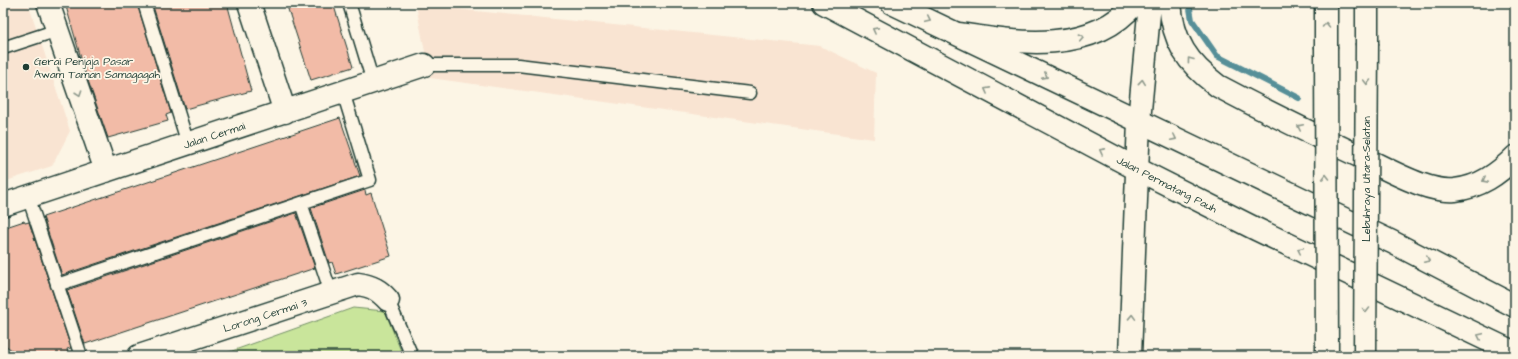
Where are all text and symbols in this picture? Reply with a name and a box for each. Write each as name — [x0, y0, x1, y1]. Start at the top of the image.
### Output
one-way arrow — [924, 15, 931, 23]
one-way arrow — [1322, 22, 1330, 28]
one-way arrow — [872, 28, 879, 35]
one-way arrow — [1078, 33, 1084, 41]
place label: Gerai Penjaja Pasar Awam Taman Samagagah — [34, 54, 160, 83]
one-way arrow — [1188, 57, 1195, 64]
marker: Gerai Penjaja Pasar Awam Taman Samagagah — [21, 62, 31, 72]
one-way arrow — [1041, 71, 1048, 79]
one-way arrow — [1138, 79, 1147, 85]
one-way arrow — [1363, 79, 1371, 85]
one-way arrow — [984, 88, 991, 95]
one-way arrow — [75, 89, 83, 96]
street label: Lebuhraya Utara–Selatan — [1359, 116, 1375, 242]
street label: Jalan Cermai — [181, 118, 247, 153]
one-way arrow — [1297, 124, 1304, 132]
one-way arrow — [1170, 133, 1177, 141]
one-way arrow — [1099, 148, 1107, 156]
street label: Jalan Permatang Pauh — [1113, 153, 1220, 217]
one-way arrow — [1322, 174, 1330, 180]
one-way arrow — [1481, 176, 1489, 183]
one-way arrow — [1296, 247, 1304, 255]
one-way arrow — [1422, 255, 1430, 263]
street label: Lorong Cermai 3 — [221, 295, 310, 337]
one-way arrow — [1362, 307, 1370, 313]
one-way arrow — [1127, 314, 1136, 320]
one-way arrow — [1476, 334, 1484, 341]

